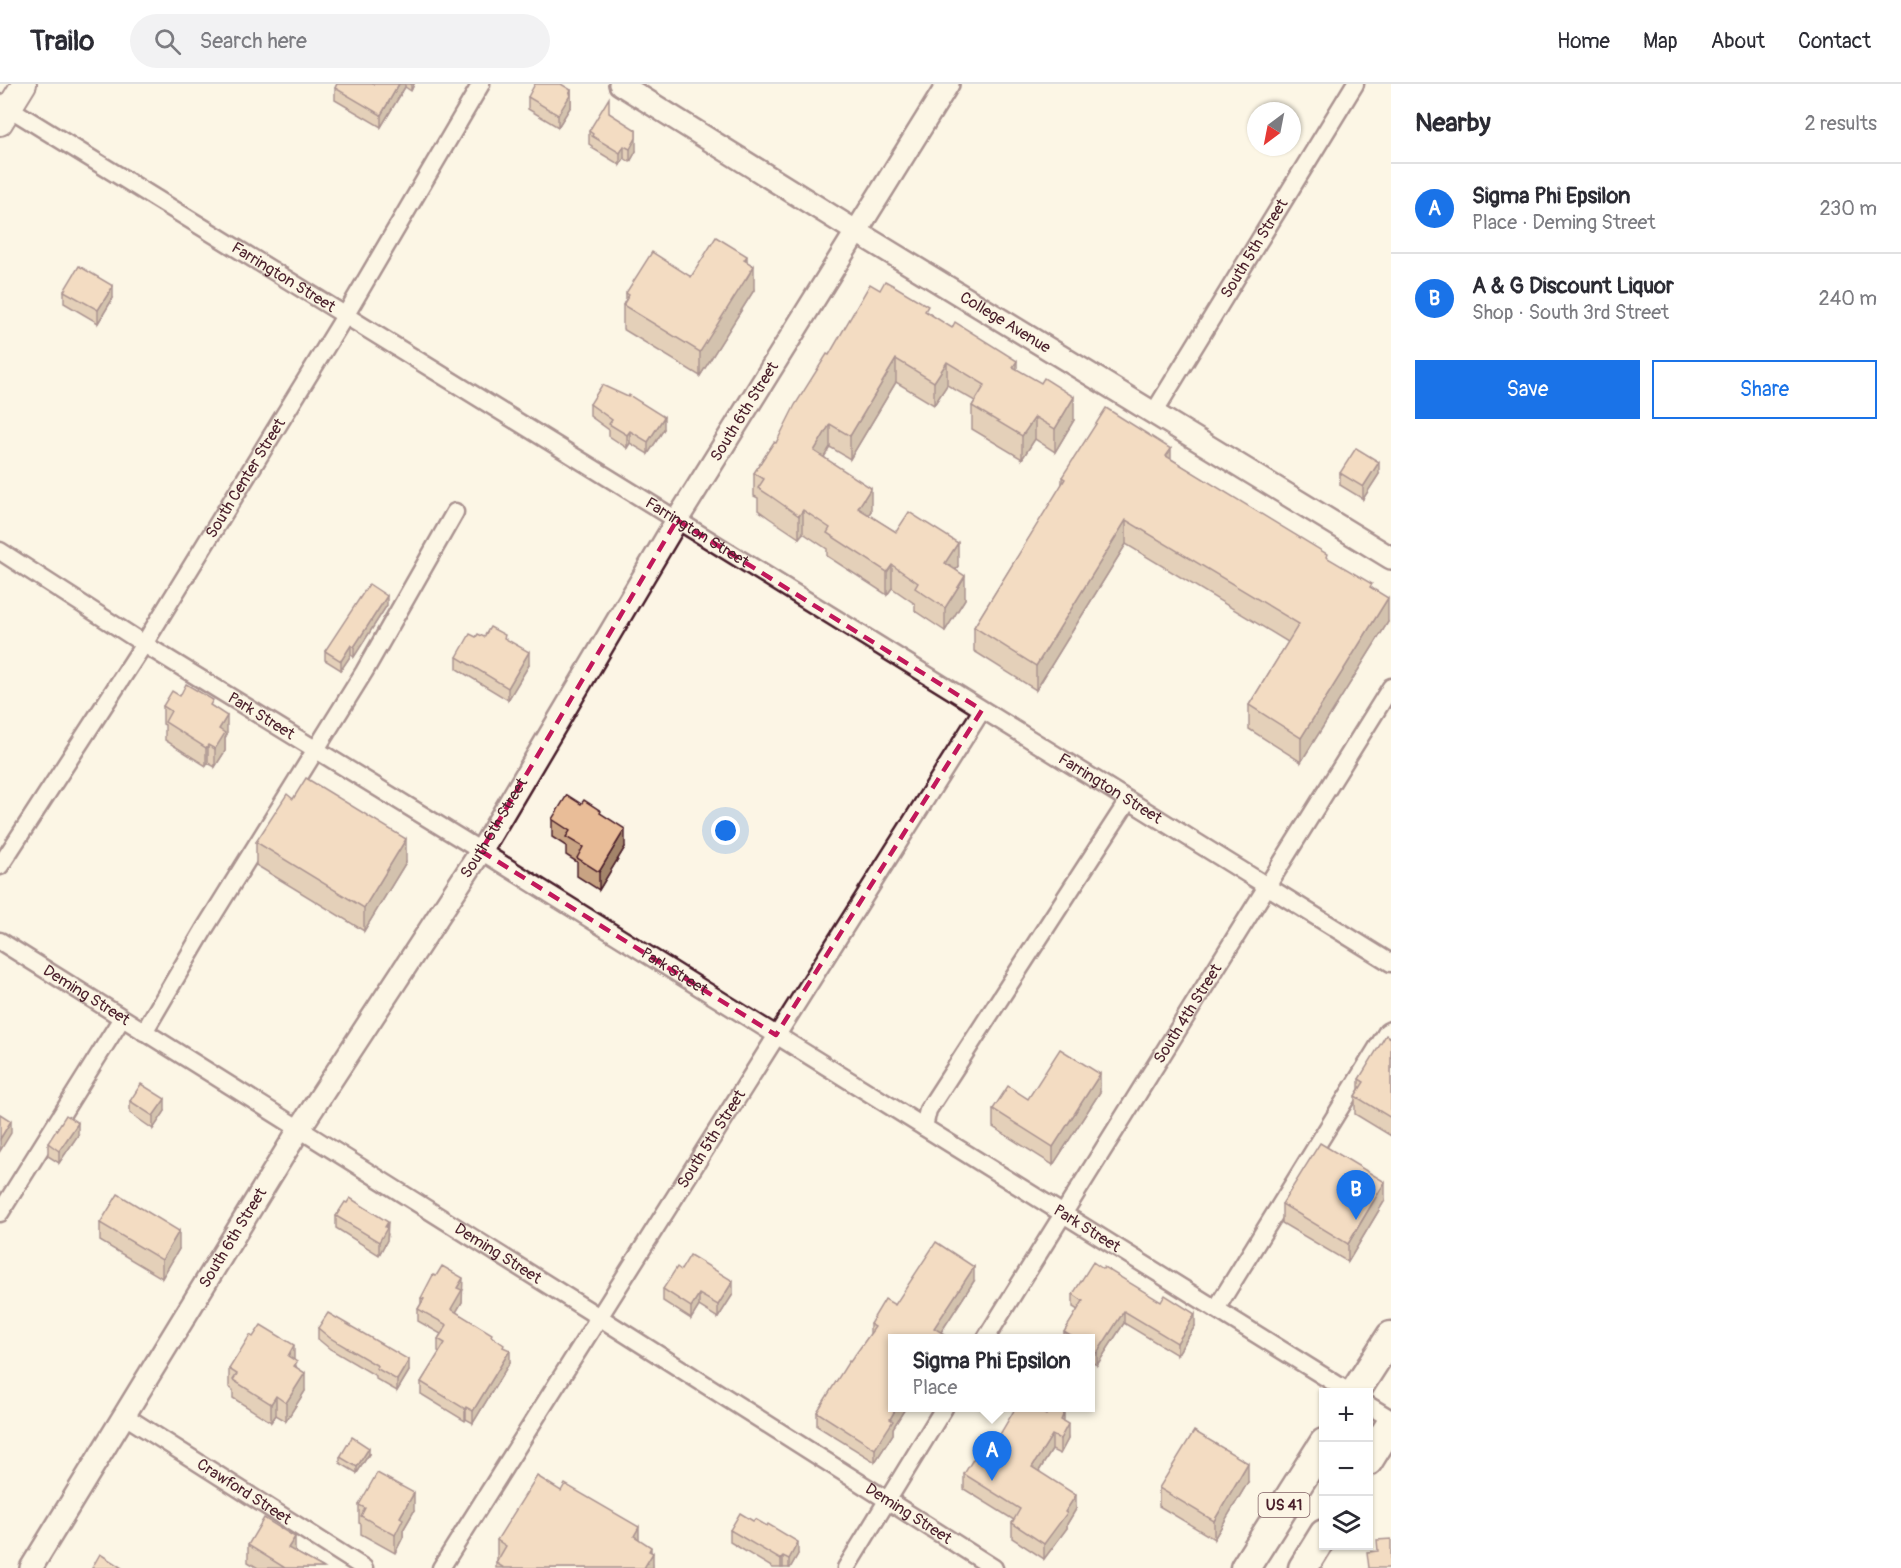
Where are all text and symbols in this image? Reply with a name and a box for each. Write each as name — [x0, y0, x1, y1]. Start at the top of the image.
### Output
search box — [130, 14, 550, 68]
text: Trailo — [30, 24, 94, 59]
icon: search — [151, 25, 184, 58]
text: Search here — [199, 27, 307, 55]
text: Home — [1557, 28, 1610, 55]
text: Map — [1643, 28, 1678, 55]
text: About — [1711, 28, 1765, 55]
text: Contact — [1798, 28, 1871, 55]
north arrow — [1247, 102, 1301, 156]
text: Nearby — [1415, 107, 1491, 139]
text: 2 results — [1805, 111, 1877, 136]
text: Sigma Phi Epsilon — [1472, 182, 1631, 210]
street label: South 5th Street — [1216, 195, 1293, 302]
text: A — [1428, 196, 1441, 221]
text: 230 m — [1820, 196, 1877, 221]
text: Place · Deming Street — [1472, 210, 1656, 235]
street label: Farrington Street — [228, 238, 340, 317]
text: A & G Discount Liquor — [1472, 272, 1674, 300]
text: B — [1429, 286, 1440, 311]
text: 240 m — [1818, 286, 1877, 311]
street label: College Avenue — [956, 287, 1054, 358]
text: Shop · South 3rd Street — [1472, 300, 1669, 325]
street label: South 6th Street — [706, 358, 783, 465]
button: Save — [1415, 360, 1640, 419]
button: Share — [1652, 360, 1877, 419]
street label: South Center Street — [201, 414, 290, 542]
street label: Farrington Street — [642, 493, 753, 572]
street label: Park Street — [224, 688, 299, 744]
street label: Farrington Street — [1055, 749, 1166, 829]
street label: South 6th Street — [456, 774, 532, 882]
your location — [711, 816, 740, 845]
street label: Park Street — [637, 943, 712, 1000]
street label: South 4th Street — [1149, 960, 1227, 1067]
street label: Deming Street — [39, 961, 134, 1030]
street label: South 5th Street — [673, 1086, 750, 1192]
pin: B — [1336, 1170, 1376, 1220]
street label: South 6th Street — [195, 1184, 271, 1292]
street label: Park Street — [1050, 1200, 1125, 1257]
street label: Deming Street — [451, 1219, 546, 1289]
popup — [888, 1334, 1095, 1412]
text: Sigma Phi Epsilon — [912, 1347, 1071, 1375]
text: Place — [912, 1375, 957, 1400]
map controls — [1319, 1388, 1373, 1550]
button: + — [1319, 1388, 1373, 1442]
pin: A — [972, 1432, 1012, 1481]
button: − — [1319, 1442, 1373, 1496]
street label: Crawford Street — [193, 1454, 295, 1529]
street label: Deming Street — [862, 1479, 956, 1549]
road number: US 41 — [1258, 1493, 1310, 1517]
button: layers — [1319, 1496, 1373, 1550]

